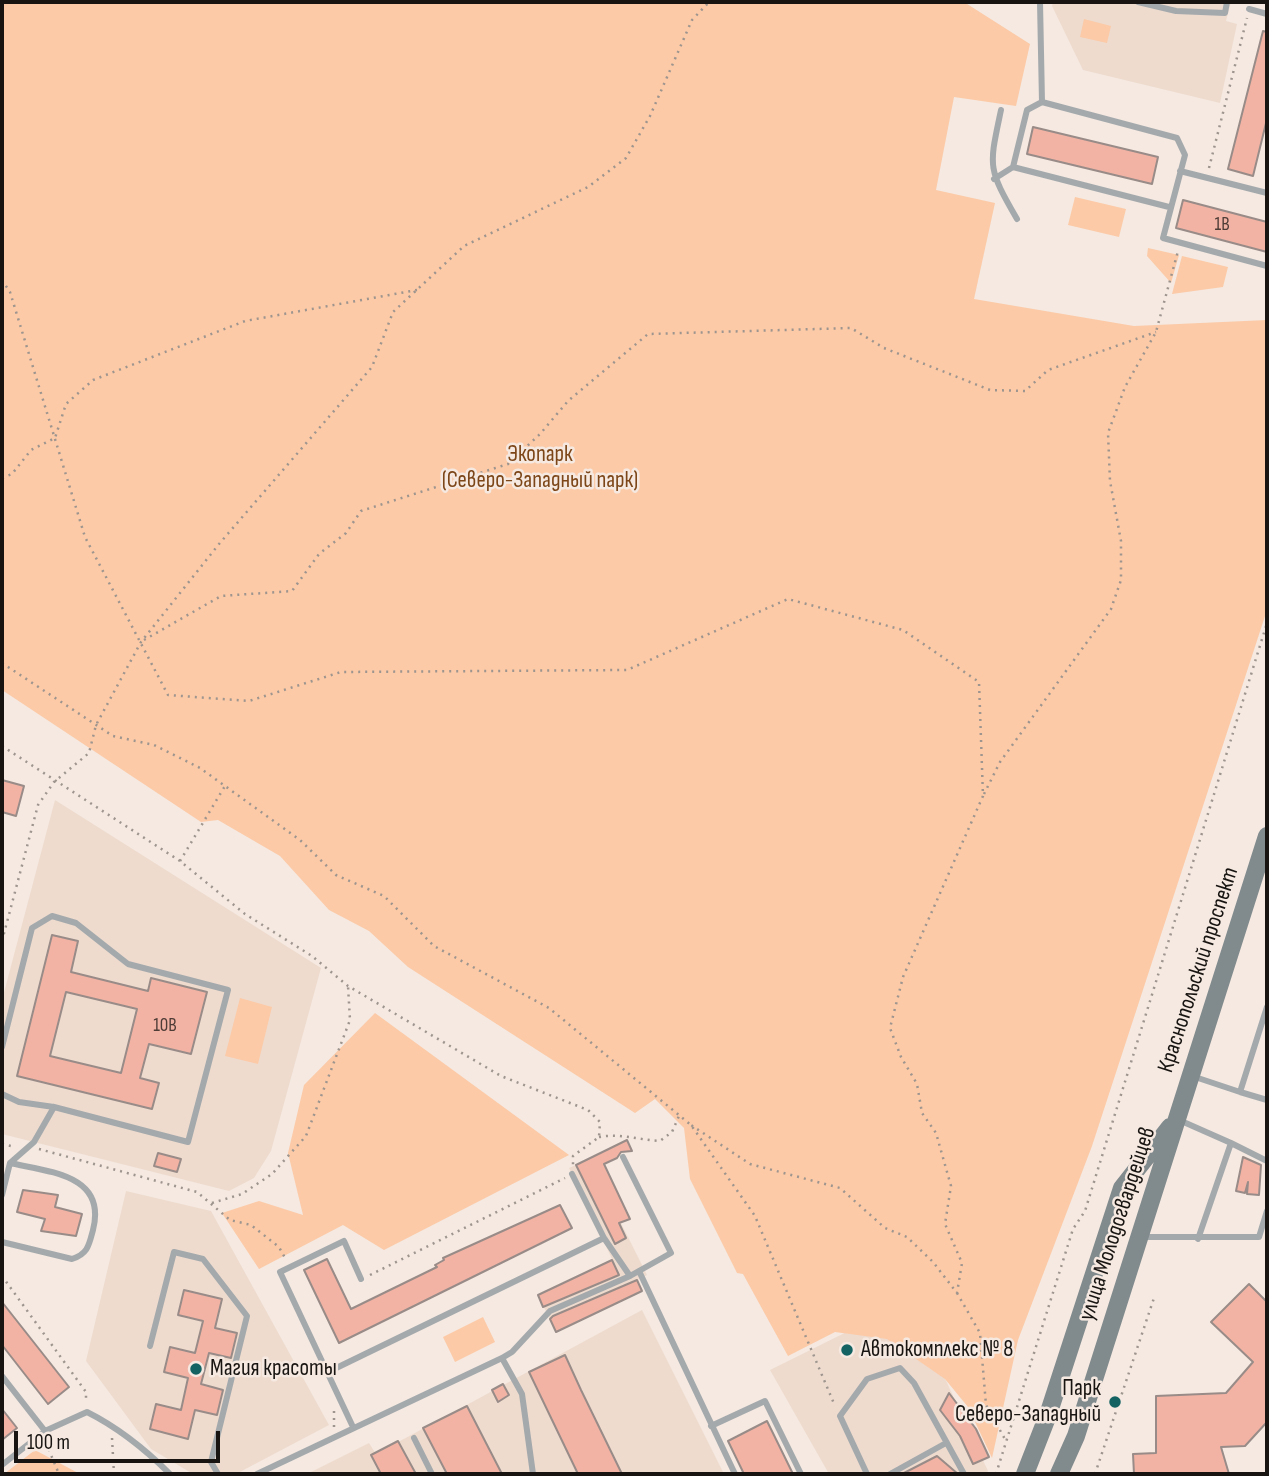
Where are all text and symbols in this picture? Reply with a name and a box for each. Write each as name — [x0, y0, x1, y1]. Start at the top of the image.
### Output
house number: 1В — [1214, 214, 1230, 236]
park label: Экопарк (Северо-Западный парк) — [442, 441, 638, 495]
street label: Краснопольский проспект — [1153, 864, 1245, 1076]
house number: 10В — [153, 1015, 177, 1037]
street label: улица Молодогвардейцев — [1074, 1124, 1162, 1324]
place label: Автокомплекс № 8 — [861, 1336, 1013, 1364]
marker: Автокомплекс № 8 — [839, 1342, 855, 1358]
place label: Магия красоты — [210, 1355, 337, 1383]
marker: Магия красоты — [188, 1361, 204, 1377]
place label: Парк Северо-Западный — [955, 1375, 1101, 1429]
marker: Парк Северо-Западный — [1107, 1394, 1123, 1410]
scale bar — [18, 1416, 224, 1460]
text: 100 m — [27, 1430, 70, 1455]

